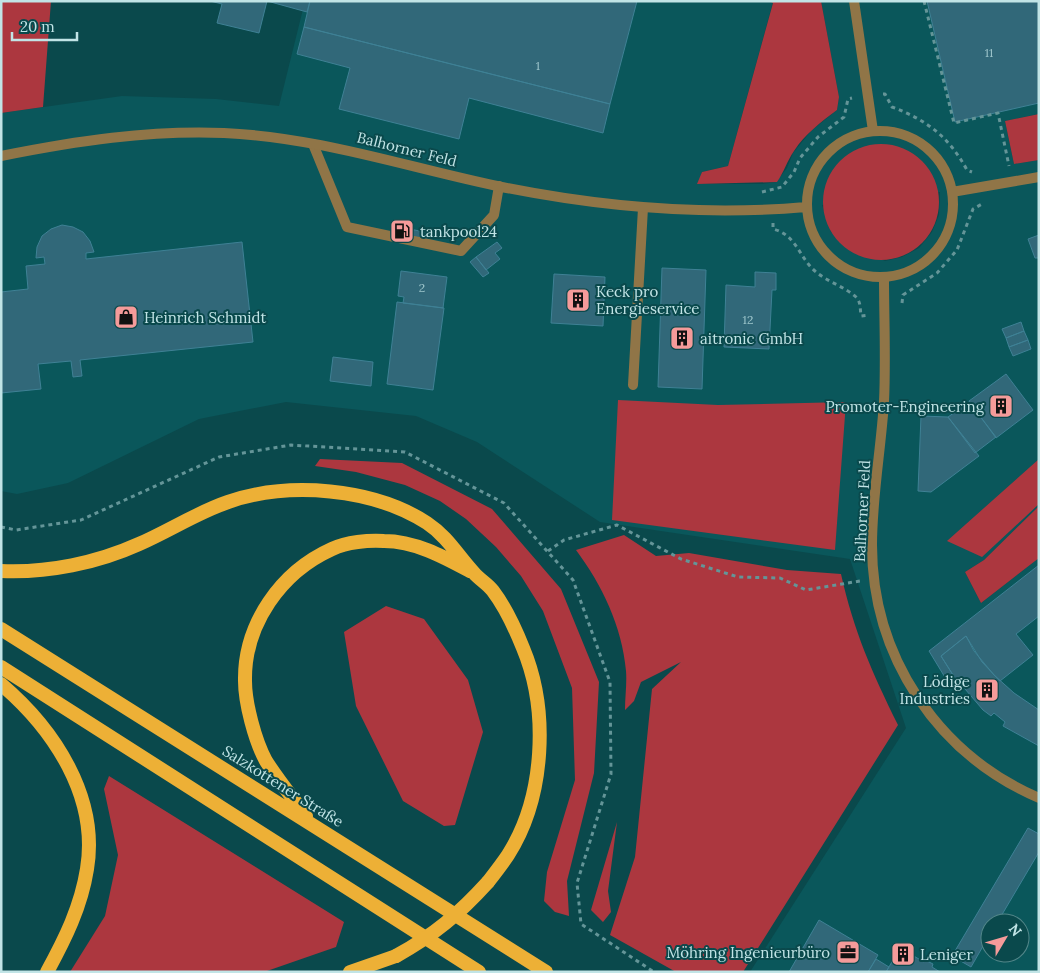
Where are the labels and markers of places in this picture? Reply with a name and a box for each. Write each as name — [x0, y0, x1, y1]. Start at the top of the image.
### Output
fuel station icon: tankpool24 — [389, 218, 415, 244]
place label: tankpool24 — [420, 222, 497, 241]
place label: Keck pro Energieservice — [596, 282, 700, 318]
building icon: Keck pro Energieservice — [565, 287, 591, 313]
shop icon: Heinrich Schmidt — [113, 304, 139, 330]
place label: Heinrich Schmidt — [144, 308, 266, 327]
building icon: aitronic GmbH — [669, 325, 695, 351]
place label: aitronic GmbH — [700, 329, 803, 348]
building icon: Promoter-Engineering — [988, 393, 1014, 419]
place label: Promoter-Engineering — [825, 397, 985, 416]
place label: Lödige Industries — [900, 672, 970, 708]
building icon: Lödige Industries — [974, 677, 1000, 703]
office icon: Möhring Ingenieurbüro — [835, 939, 861, 965]
building icon: Leniger — [890, 941, 916, 967]
place label: Möhring Ingenieurbüro — [666, 943, 830, 962]
place label: Leniger — [920, 945, 973, 964]

